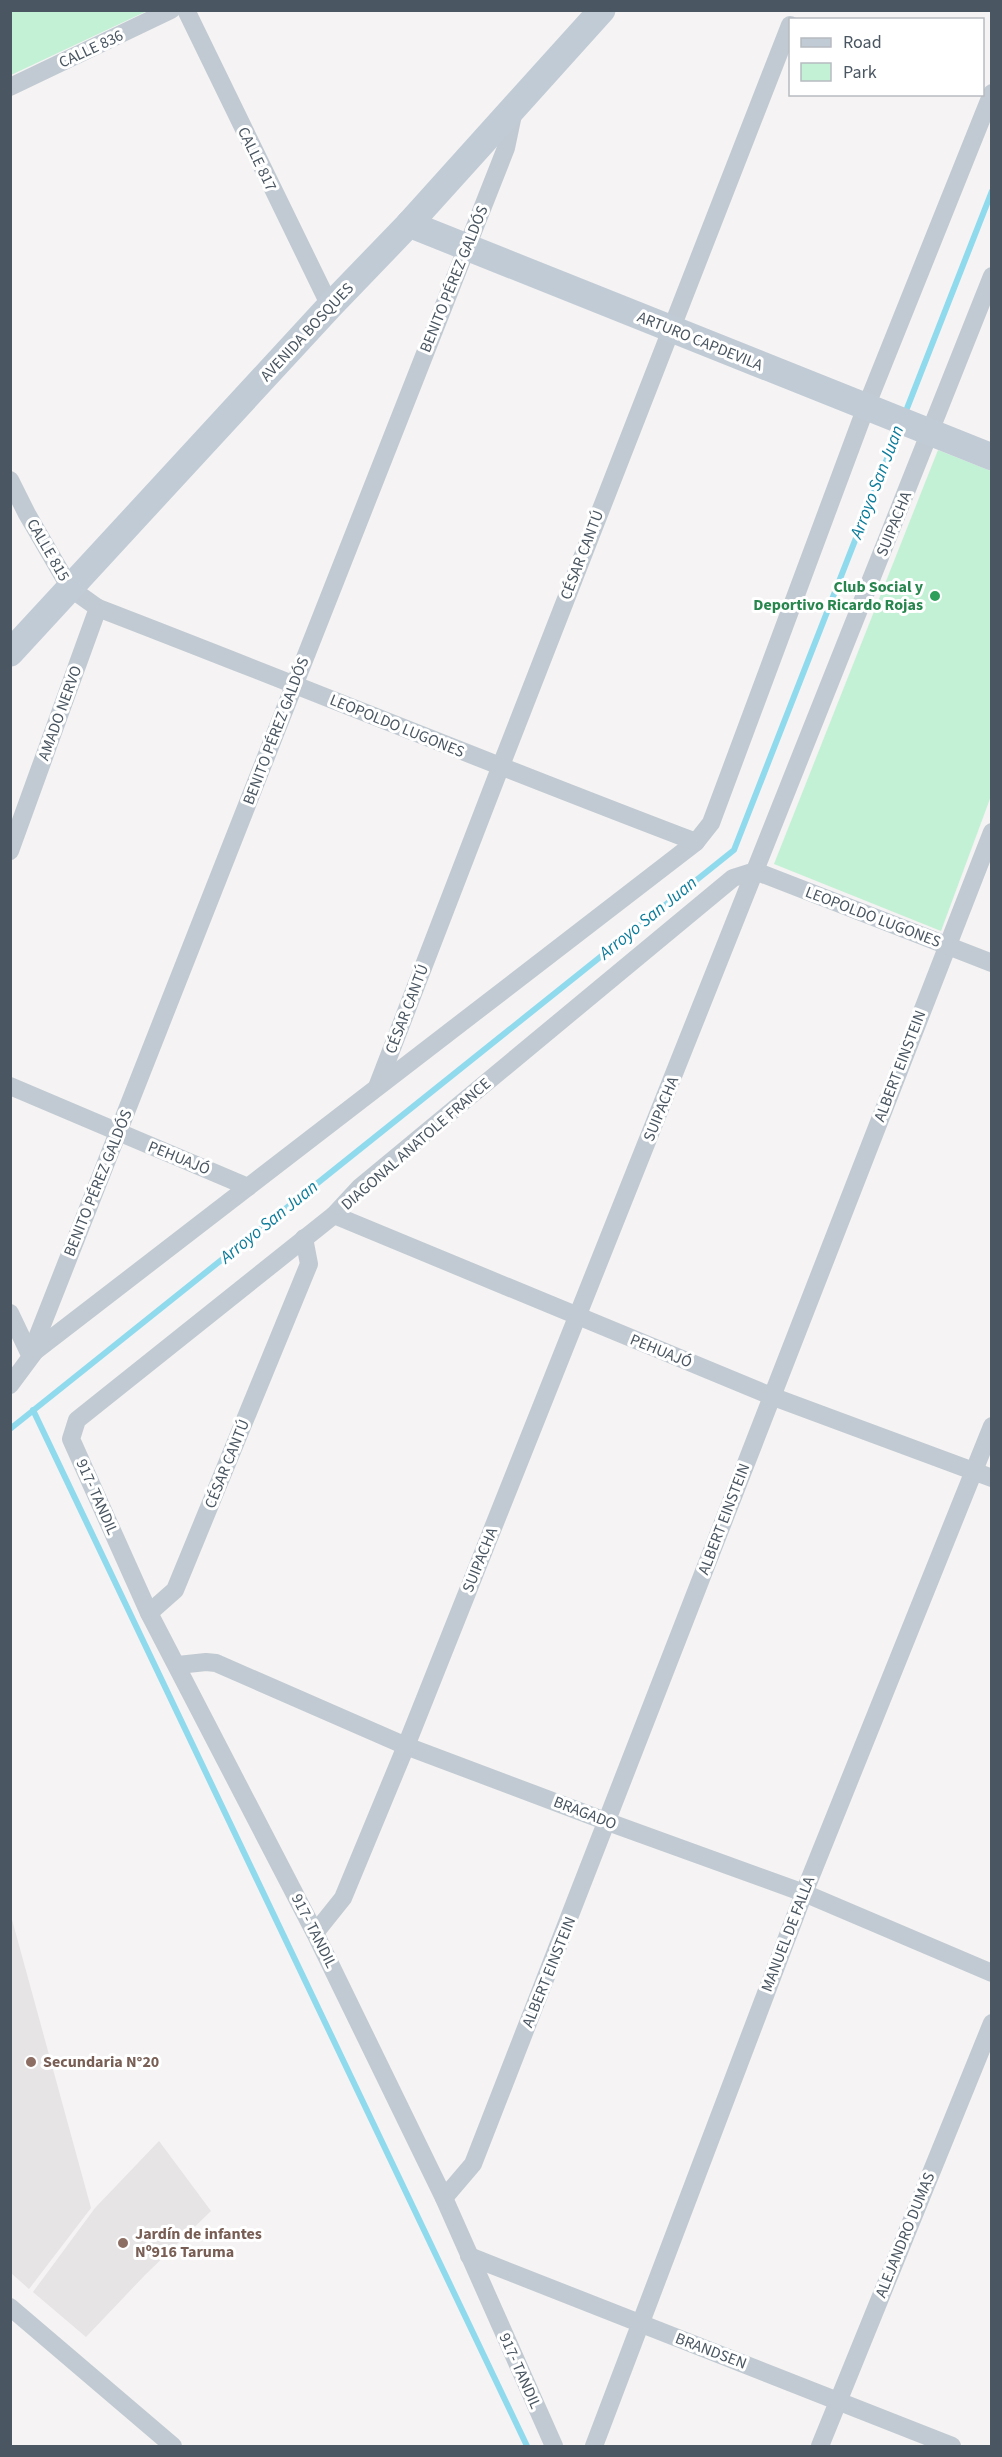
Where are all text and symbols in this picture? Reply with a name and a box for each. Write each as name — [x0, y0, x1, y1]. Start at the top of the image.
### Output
legend — [789, 18, 984, 96]
street label: CALLE 836 — [55, 24, 127, 74]
text: Road — [843, 30, 882, 55]
text: Park — [843, 60, 877, 85]
street label: CALLE 817 — [232, 123, 282, 195]
street label: BENITO PÉREZ GALDÓS — [414, 202, 494, 356]
street label: AVENIDA BOSQUES — [255, 278, 359, 386]
street label: ARTURO CAPDEVILA — [634, 306, 766, 376]
water label: Arroyo San Juan — [844, 422, 910, 543]
street label: SUIPACHA — [871, 488, 917, 560]
street label: CÉSAR CANTÚ — [555, 507, 609, 603]
street label: CALLE 815 — [21, 515, 75, 585]
place label: Club Social y Deportivo Ricardo Rojas — [753, 576, 924, 616]
marker: Club Social y Deportivo Ricardo Rojas — [928, 589, 942, 603]
street label: BENITO PÉREZ GALDÓS — [238, 654, 314, 808]
street label: AMADO NERVO — [33, 663, 87, 763]
street label: LEOPOLDO LUGONES — [326, 689, 468, 763]
water label: Arroyo San Juan — [593, 871, 702, 966]
street label: LEOPOLDO LUGONES — [802, 881, 944, 953]
street label: CÉSAR CANTÚ — [380, 961, 434, 1057]
street label: ALBERT EINSTEIN — [869, 1007, 931, 1125]
street label: DIAGONAL ANATOLE FRANCE — [336, 1073, 496, 1215]
street label: SUIPACHA — [638, 1073, 684, 1145]
street label: BENITO PÉREZ GALDÓS — [58, 1106, 138, 1260]
street label: PEHUAJÓ — [145, 1136, 213, 1180]
water label: Arroyo San Juan — [214, 1175, 323, 1270]
street label: PEHUAJÓ — [627, 1329, 695, 1373]
street label: CÉSAR CANTÚ — [199, 1416, 255, 1512]
street label: 917- TANDIL — [71, 1456, 124, 1539]
street label: ALBERT EINSTEIN — [693, 1460, 755, 1578]
street label: SUIPACHA — [457, 1524, 503, 1596]
street label: BRAGADO — [550, 1791, 620, 1835]
street label: MANUEL DE FALLA — [756, 1873, 820, 1995]
street label: 917- TANDIL — [286, 1890, 342, 1972]
street label: ALBERT EINSTEIN — [517, 1913, 581, 2031]
place label: Secundaria N°20 — [43, 2051, 159, 2073]
marker: Secundaria N°20 — [24, 2055, 38, 2069]
street label: ALEJANDRO DUMAS — [870, 2169, 940, 2301]
place label: Jardín de infantes Nº916 Taruma — [135, 2223, 262, 2263]
marker: Jardín de infantes Nº916 Taruma — [116, 2236, 130, 2250]
street label: BRANDSEN — [672, 2327, 750, 2375]
street label: 917- TANDIL — [494, 2330, 547, 2413]

